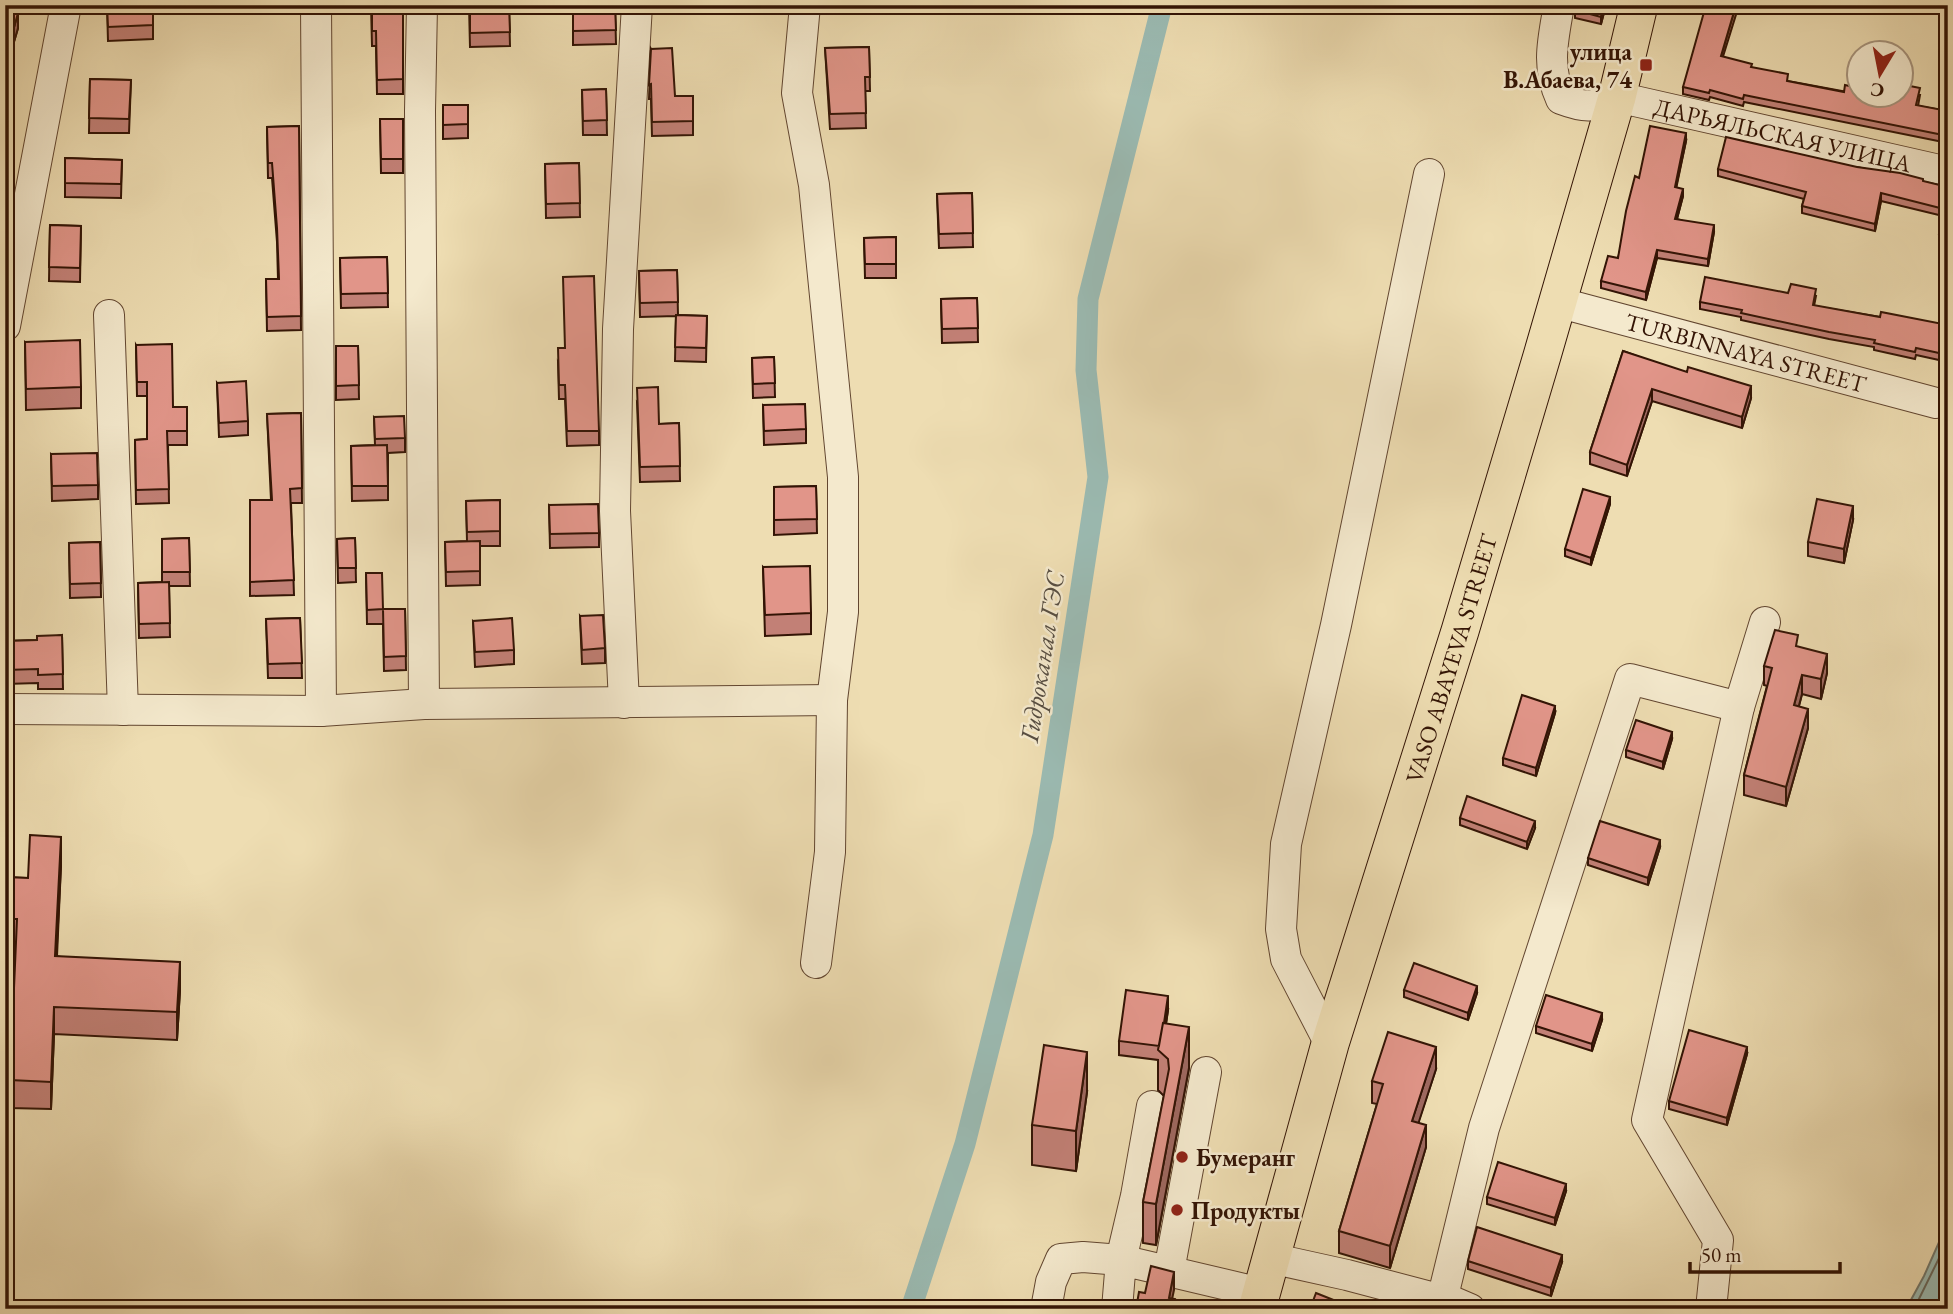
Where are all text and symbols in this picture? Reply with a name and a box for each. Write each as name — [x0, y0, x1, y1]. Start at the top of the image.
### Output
place label: улица В.Абаева, 74 — [1503, 36, 1632, 95]
north arrow — [1844, 38, 1914, 108]
marker: улица В.Абаева, 74 — [1638, 57, 1654, 73]
street label: ДАРЬЯЛЬСКАЯ УЛИЦА — [1651, 90, 1913, 178]
street label: TURBINNAYA STREET — [1622, 305, 1870, 399]
street label: VASO ABAYEVA STREET — [1398, 529, 1504, 787]
water label: Гидроканал ГЭС — [1012, 567, 1073, 746]
place label: Бумеранг — [1196, 1142, 1296, 1174]
marker: Бумеранг — [1174, 1149, 1190, 1165]
place label: Продукты — [1191, 1195, 1300, 1227]
marker: Продукты — [1169, 1202, 1185, 1218]
scale bar — [1690, 1230, 1841, 1274]
text: 50 m — [1701, 1241, 1742, 1268]

